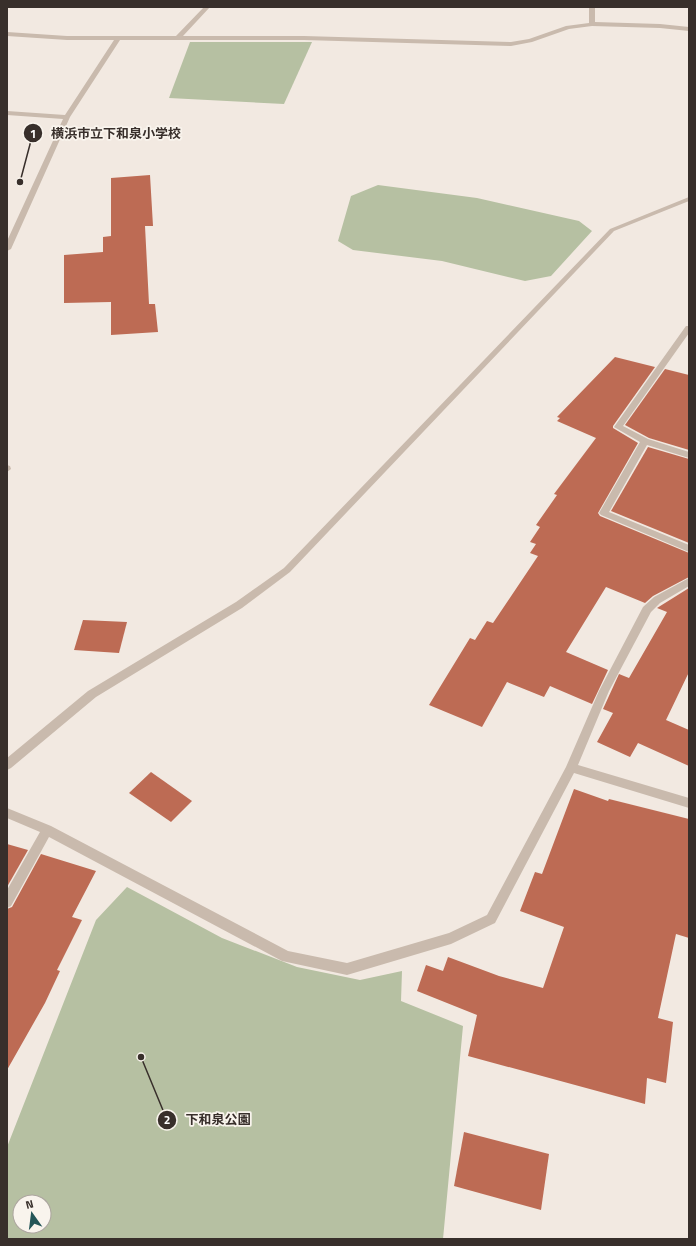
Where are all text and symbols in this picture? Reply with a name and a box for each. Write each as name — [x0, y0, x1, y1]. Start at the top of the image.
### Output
callout: 横浜市立下和泉小学校 — [23, 121, 189, 146]
text: 横浜市立下和泉小学校 — [51, 123, 181, 143]
text: 1 — [30, 124, 36, 143]
callout: 下和泉公園 — [157, 1107, 258, 1132]
text: 下和泉公園 — [185, 1109, 251, 1129]
text: 2 — [164, 1110, 170, 1129]
north arrow — [12, 1194, 52, 1234]
text: N — [24, 1196, 35, 1213]

